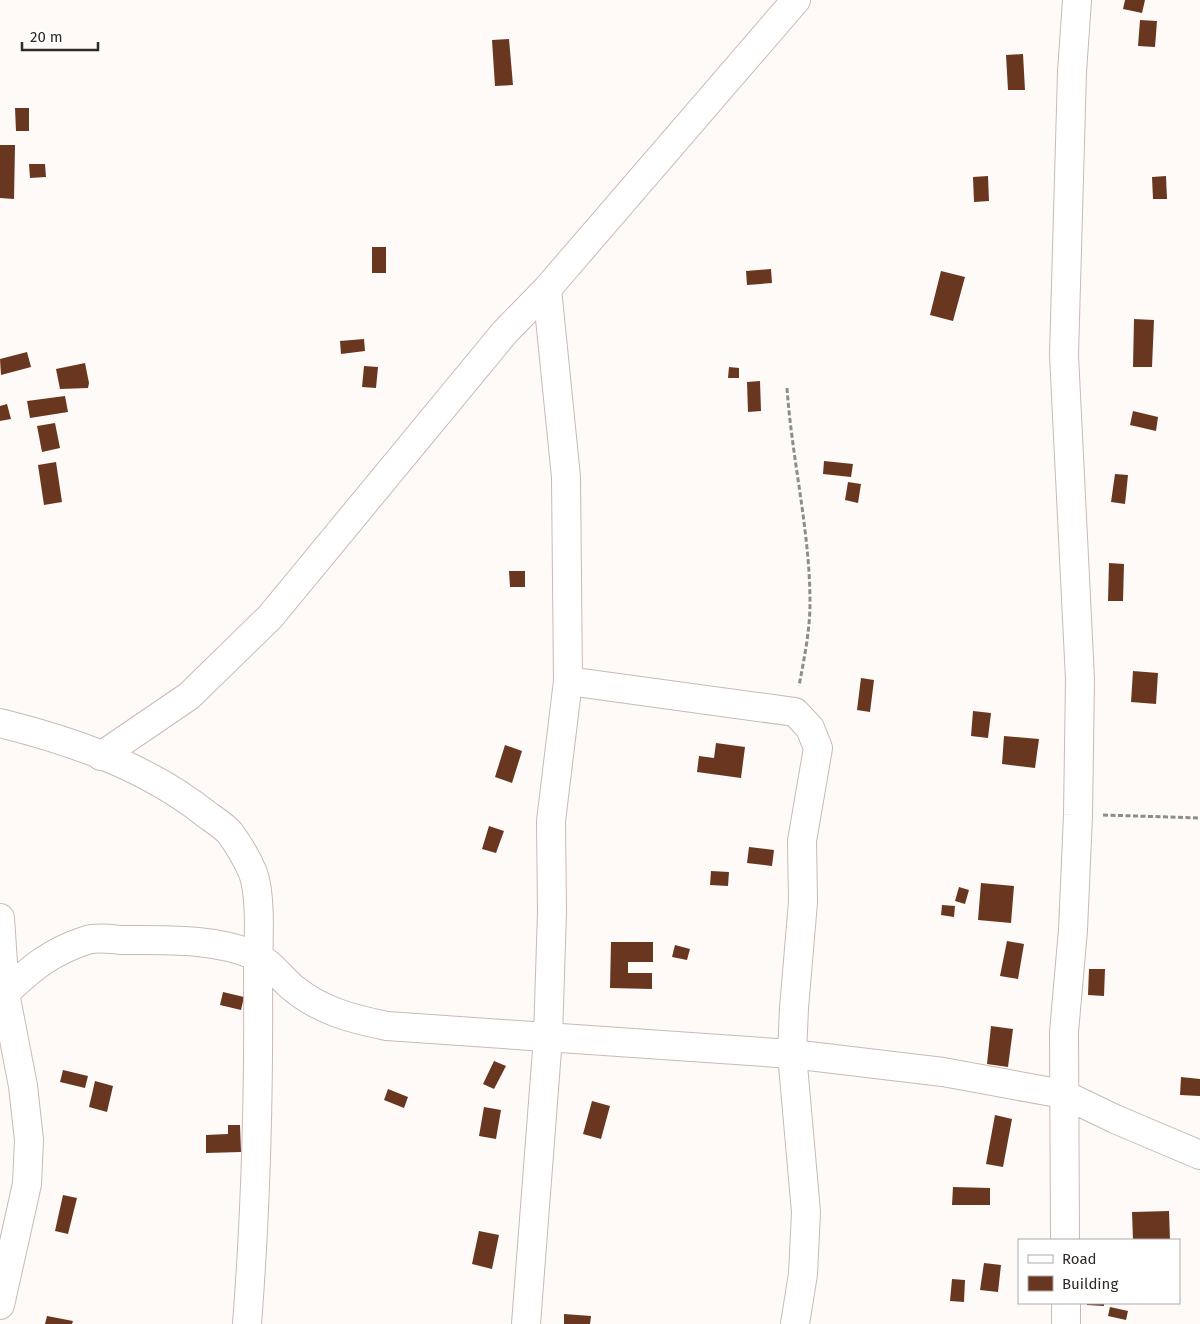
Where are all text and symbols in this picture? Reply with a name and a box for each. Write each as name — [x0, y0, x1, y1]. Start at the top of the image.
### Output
scale bar — [22, 20, 99, 52]
text: 20 m — [30, 28, 63, 46]
legend — [1018, 1239, 1180, 1304]
text: Road — [1062, 1250, 1097, 1268]
text: Building — [1062, 1275, 1118, 1293]

